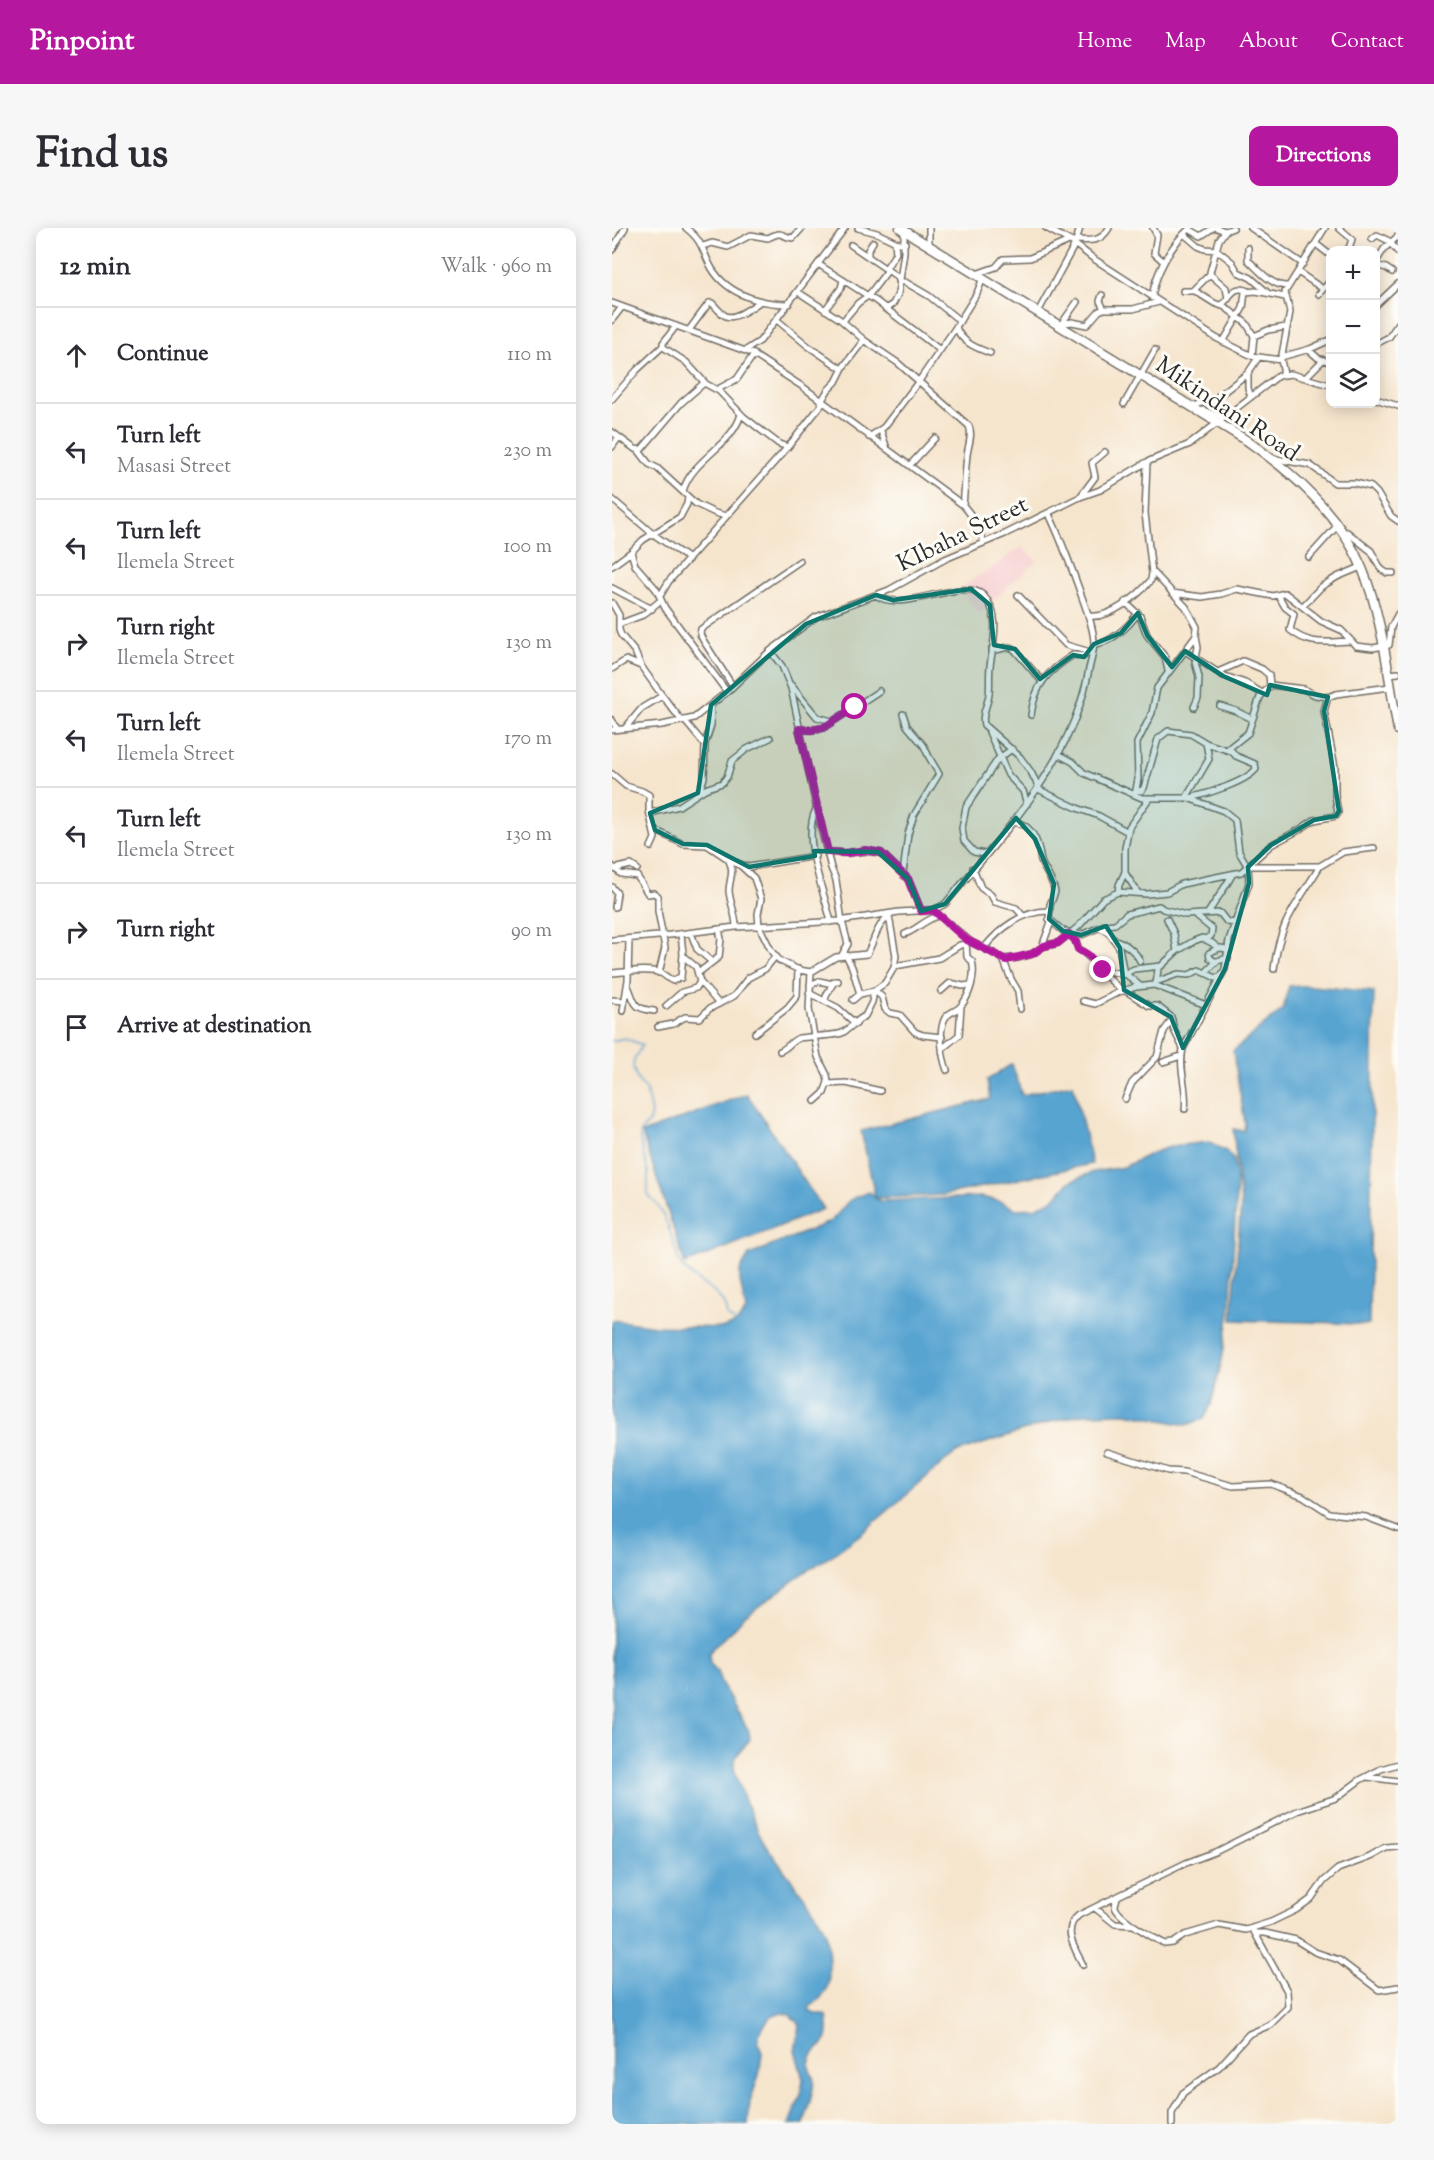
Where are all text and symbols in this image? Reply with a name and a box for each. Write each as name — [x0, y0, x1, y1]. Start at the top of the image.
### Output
text: Pinpoint — [30, 22, 134, 62]
text: Home — [1077, 27, 1132, 57]
text: Map — [1165, 27, 1206, 57]
text: About — [1239, 27, 1298, 57]
text: Contact — [1331, 27, 1404, 57]
text: Find us — [36, 126, 168, 186]
button: Directions — [1249, 126, 1398, 186]
map controls — [1326, 246, 1380, 408]
button: + — [1326, 246, 1380, 300]
text: 12 min — [60, 249, 131, 286]
text: Walk · 960 m — [440, 253, 552, 282]
button: − — [1326, 300, 1380, 354]
icon: ahead — [60, 339, 93, 372]
text: Continue — [117, 339, 208, 371]
text: 110 m — [507, 341, 552, 370]
street label: Mikindani Road — [1148, 349, 1306, 471]
button: layers — [1326, 354, 1380, 408]
text: Turn left — [117, 421, 200, 453]
icon: left — [60, 435, 93, 468]
text: 230 m — [503, 437, 552, 466]
text: Masasi Street — [117, 453, 231, 482]
street label: KIbaha Street — [892, 489, 1034, 581]
text: Turn left — [117, 517, 200, 549]
icon: left — [60, 531, 93, 564]
text: 100 m — [503, 533, 552, 562]
text: Ilemela Street — [117, 549, 235, 578]
text: Turn right — [117, 613, 214, 645]
icon: right — [60, 627, 93, 660]
text: 130 m — [506, 629, 552, 658]
text: Ilemela Street — [117, 645, 235, 674]
route start — [841, 693, 867, 719]
text: Turn left — [117, 709, 200, 741]
icon: left — [60, 723, 93, 756]
text: 170 m — [504, 725, 552, 754]
text: Ilemela Street — [117, 741, 235, 770]
text: Turn left — [117, 805, 200, 837]
icon: left — [60, 819, 93, 852]
text: 130 m — [506, 821, 552, 850]
text: Ilemela Street — [117, 837, 235, 866]
icon: right — [60, 915, 93, 948]
text: Turn right — [117, 915, 214, 947]
text: 90 m — [511, 917, 552, 946]
route end — [1089, 956, 1115, 982]
icon: arrive — [60, 1011, 93, 1044]
text: Arrive at destination — [117, 1011, 312, 1043]

